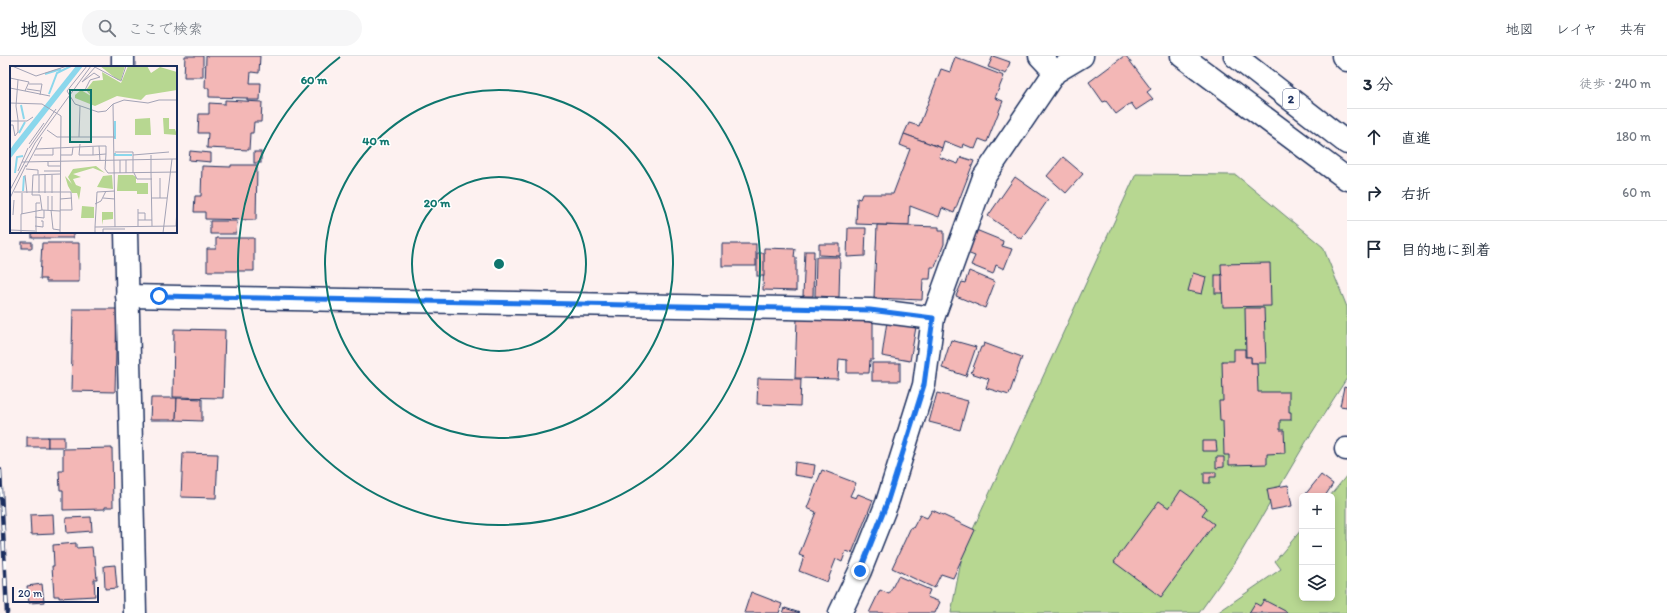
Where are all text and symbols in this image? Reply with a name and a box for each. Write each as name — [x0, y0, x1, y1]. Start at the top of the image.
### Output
search box — [82, 10, 362, 46]
icon: search — [96, 17, 118, 39]
text: 地図 — [20, 18, 58, 41]
text: ここで検索 — [128, 20, 203, 38]
text: 地図 — [1506, 21, 1534, 38]
text: レイヤ — [1556, 21, 1597, 38]
text: 共有 — [1619, 21, 1647, 38]
inset map — [10, 66, 177, 233]
text: 60 m — [301, 73, 328, 87]
text: 3 分 — [1363, 74, 1393, 94]
text: 徒歩 · 240 m — [1580, 76, 1651, 91]
road number: 2 — [1283, 89, 1299, 109]
icon: ahead — [1363, 126, 1385, 148]
text: 直進 — [1401, 129, 1431, 147]
text: 180 m — [1616, 129, 1651, 144]
text: 40 m — [362, 134, 391, 148]
icon: right — [1363, 182, 1385, 204]
text: 右折 — [1401, 185, 1431, 203]
text: 60 m — [1622, 185, 1651, 200]
text: 20 m — [424, 196, 451, 210]
icon: arrive — [1363, 238, 1385, 260]
text: 目的地に到着 — [1401, 241, 1491, 259]
centre of rings — [492, 257, 506, 271]
route start — [150, 287, 168, 305]
map controls — [1299, 493, 1335, 601]
button: + — [1299, 493, 1335, 529]
button: − — [1299, 529, 1335, 565]
route end — [851, 562, 869, 580]
button: layers — [1299, 565, 1335, 601]
scale bar — [12, 585, 99, 604]
text: 20 m — [18, 587, 42, 600]

